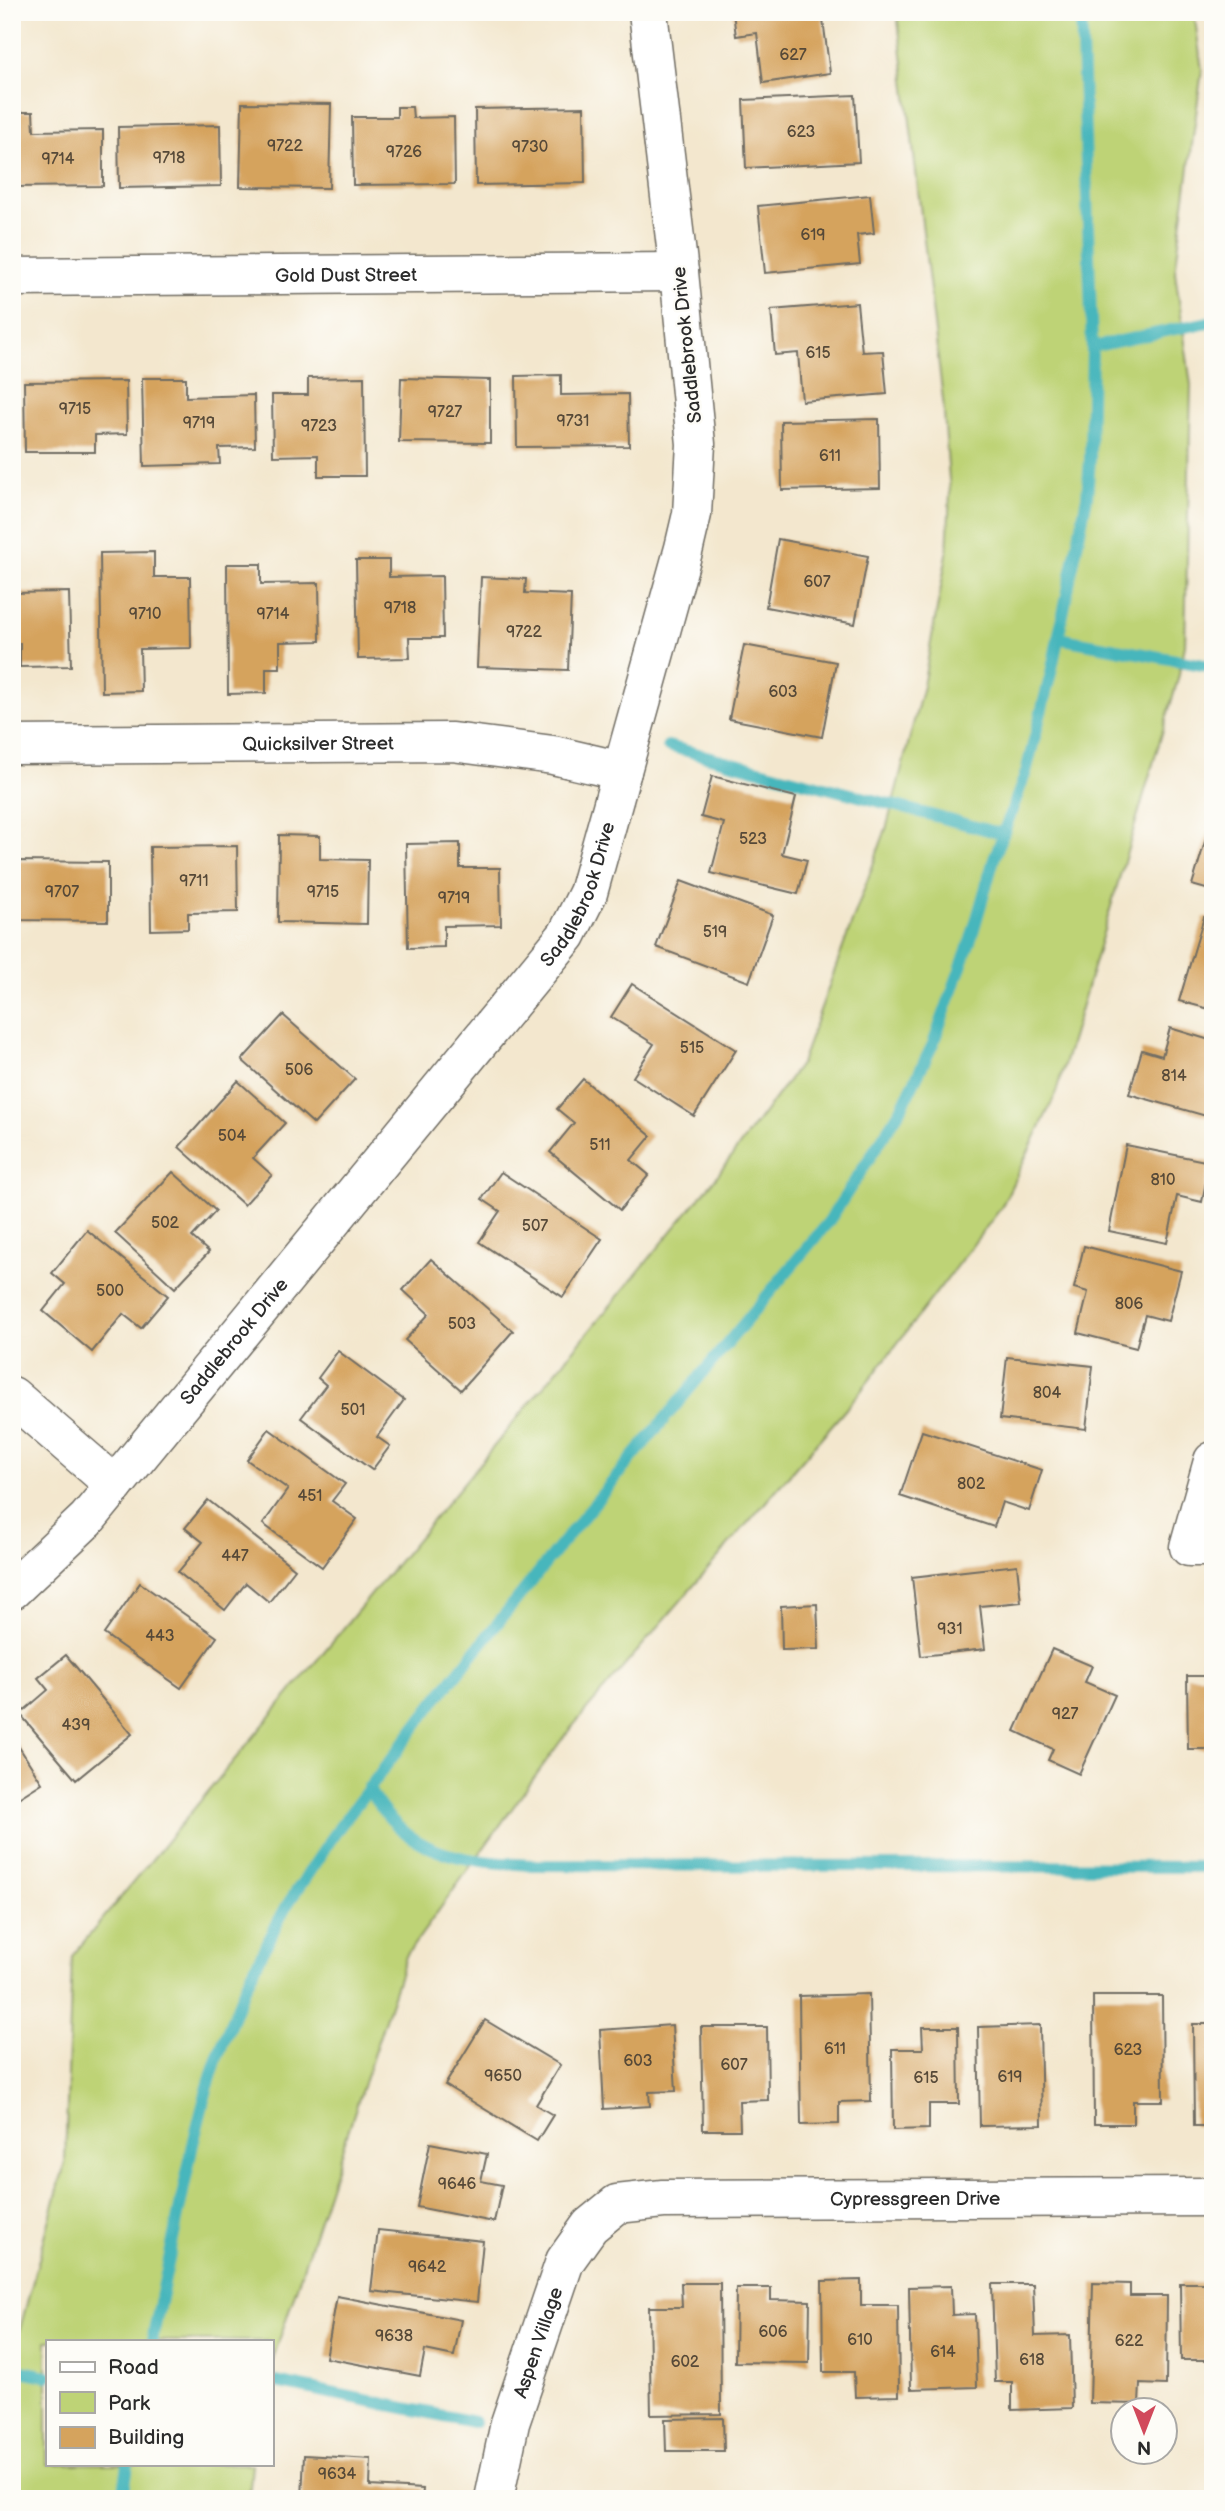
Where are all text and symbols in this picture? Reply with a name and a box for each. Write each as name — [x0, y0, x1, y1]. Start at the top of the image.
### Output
house number: 627 — [779, 46, 807, 65]
house number: 623 — [787, 123, 816, 142]
house number: 9722 — [267, 137, 304, 156]
house number: 9730 — [512, 138, 548, 157]
house number: 9726 — [386, 143, 422, 162]
house number: 9718 — [153, 149, 185, 168]
house number: 9714 — [41, 150, 75, 169]
house number: 619 — [800, 226, 826, 245]
street label: Gold Dust Street — [275, 264, 417, 288]
street label: Saddlebrook Drive — [668, 265, 707, 424]
house number: 615 — [805, 344, 831, 363]
house number: 9715 — [59, 400, 91, 419]
house number: 9727 — [428, 403, 462, 422]
house number: 9731 — [556, 412, 590, 431]
house number: 9719 — [183, 414, 215, 433]
house number: 9723 — [301, 417, 337, 436]
house number: 611 — [819, 447, 841, 466]
house number: 607 — [803, 573, 831, 592]
house number: 9718 — [384, 599, 416, 618]
house number: 9710 — [129, 605, 161, 624]
house number: 9714 — [256, 605, 290, 624]
house number: 9722 — [506, 623, 543, 642]
house number: 603 — [768, 683, 798, 702]
street label: Quicksilver Street — [242, 732, 394, 756]
street label: Saddlebrook Drive — [536, 820, 620, 972]
house number: 523 — [739, 830, 767, 849]
house number: 9711 — [179, 872, 209, 891]
house number: 9707 — [45, 883, 79, 902]
house number: 9715 — [307, 883, 339, 902]
house number: 9719 — [438, 889, 470, 908]
house number: 519 — [703, 923, 727, 942]
house number: 515 — [680, 1039, 704, 1058]
house number: 506 — [285, 1061, 313, 1080]
house number: 814 — [1161, 1067, 1187, 1086]
house number: 504 — [218, 1127, 246, 1146]
house number: 511 — [589, 1136, 611, 1155]
house number: 810 — [1151, 1171, 1175, 1190]
house number: 502 — [151, 1214, 180, 1233]
house number: 507 — [522, 1217, 548, 1236]
street label: Saddlebrook Drive — [176, 1274, 294, 1410]
house number: 500 — [96, 1282, 124, 1301]
house number: 806 — [1115, 1295, 1143, 1314]
house number: 503 — [448, 1315, 476, 1334]
house number: 804 — [1033, 1384, 1061, 1403]
house number: 501 — [341, 1401, 365, 1420]
house number: 802 — [957, 1475, 986, 1494]
house number: 451 — [297, 1487, 323, 1506]
house number: 447 — [221, 1547, 249, 1566]
house number: 931 — [937, 1620, 963, 1639]
house number: 443 — [145, 1627, 175, 1646]
house number: 927 — [1052, 1705, 1078, 1724]
house number: 439 — [62, 1716, 90, 1735]
house number: 611 — [824, 2040, 846, 2059]
house number: 623 — [1114, 2041, 1143, 2060]
house number: 603 — [623, 2052, 653, 2071]
house number: 607 — [720, 2056, 748, 2075]
house number: 9650 — [484, 2067, 522, 2086]
house number: 619 — [997, 2068, 1023, 2087]
house number: 615 — [913, 2069, 939, 2088]
house number: 9646 — [438, 2175, 477, 2194]
street label: Cypressgreen Drive — [830, 2188, 1000, 2211]
house number: 9642 — [408, 2258, 447, 2277]
street label: Aspen Village — [509, 2284, 568, 2401]
house number: 606 — [759, 2323, 788, 2342]
house number: 9638 — [375, 2327, 413, 2346]
house number: 610 — [847, 2331, 873, 2350]
house number: 622 — [1115, 2332, 1144, 2351]
legend — [46, 2340, 273, 2466]
house number: 614 — [930, 2343, 956, 2362]
house number: 618 — [1019, 2351, 1045, 2370]
house number: 602 — [671, 2353, 700, 2372]
text: Road — [108, 2355, 159, 2380]
text: Park — [108, 2391, 151, 2416]
north arrow — [1110, 2396, 1180, 2466]
text: Building — [108, 2425, 184, 2450]
text: N — [1137, 2435, 1151, 2458]
house number: 9634 — [318, 2465, 357, 2484]

